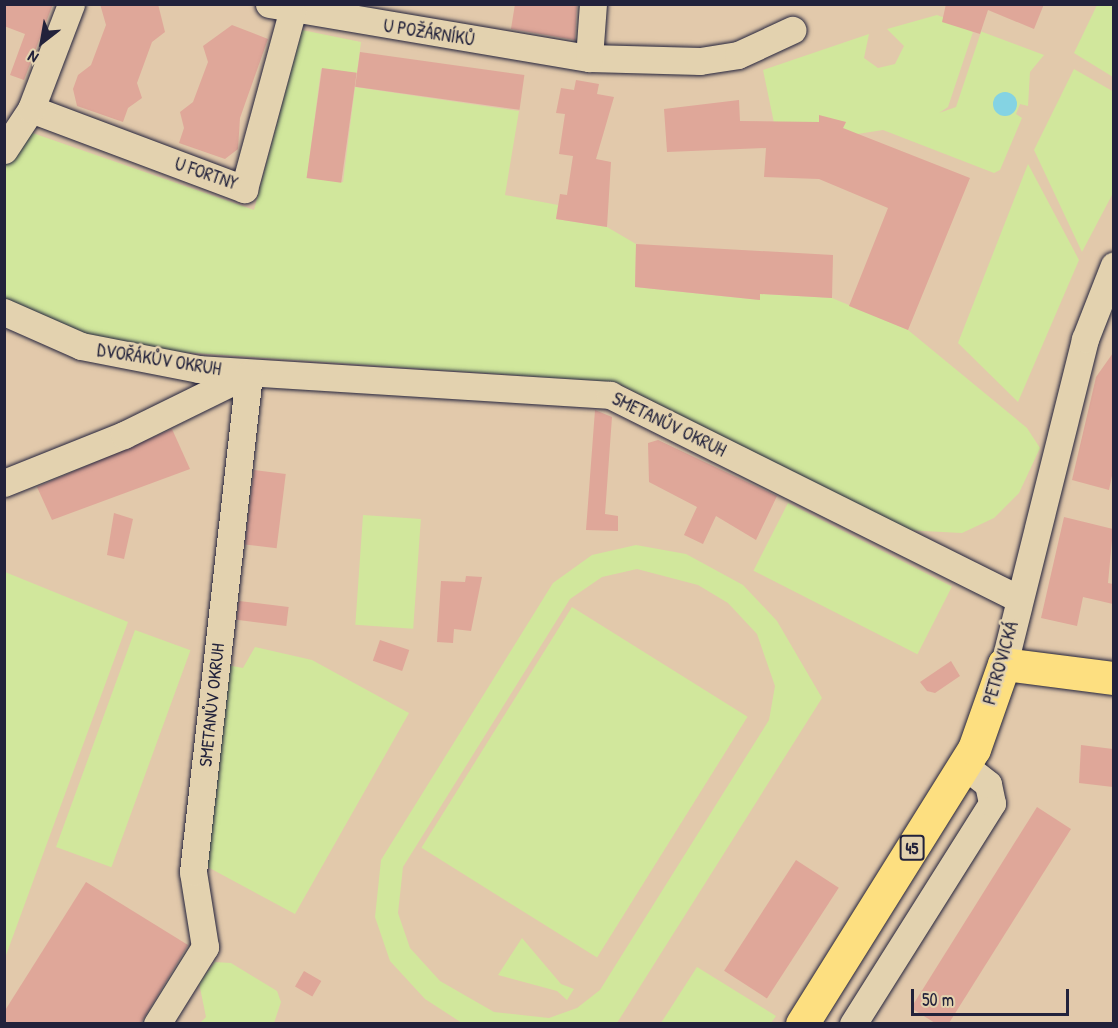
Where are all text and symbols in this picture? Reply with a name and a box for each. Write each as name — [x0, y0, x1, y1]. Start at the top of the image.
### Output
north arrow — [12, 12, 72, 72]
street label: U POŽÁRNÍKŮ — [382, 15, 476, 51]
text: N — [23, 46, 42, 69]
street label: U FORTNY — [172, 153, 240, 195]
street label: DVOŘÁKŮV OKRUH — [96, 340, 222, 380]
street label: SMETANŮV OKRUH — [609, 388, 729, 462]
street label: PETROVICKÁ — [979, 619, 1023, 707]
street label: SMETANŮV OKRUH — [195, 642, 229, 768]
road number: 45 — [898, 835, 926, 861]
scale bar — [914, 977, 1072, 1015]
text: 50 m — [922, 987, 954, 1012]

